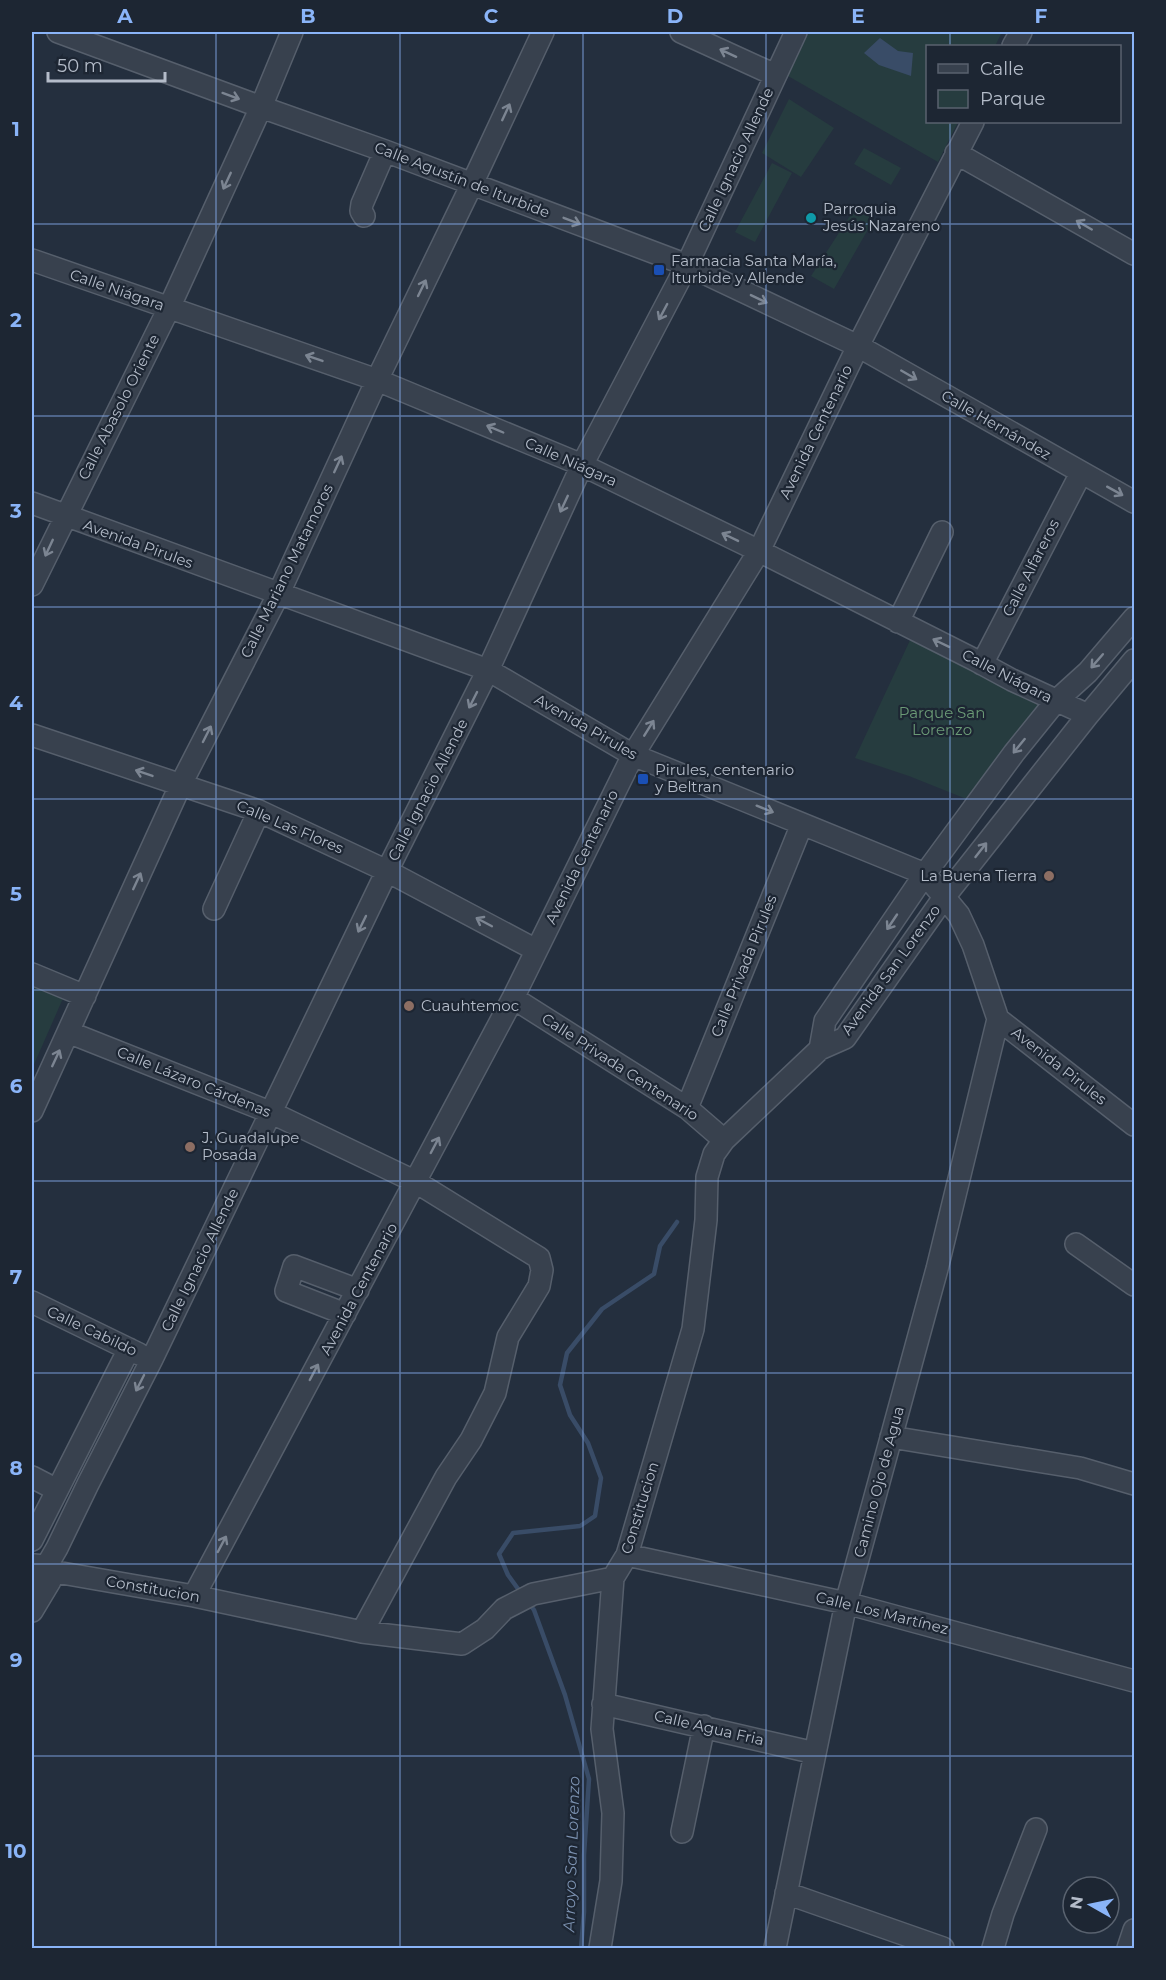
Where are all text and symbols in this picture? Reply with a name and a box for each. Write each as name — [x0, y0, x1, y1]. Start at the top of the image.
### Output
text: A — [116, 4, 133, 28]
text: B — [300, 4, 316, 28]
text: C — [484, 4, 499, 28]
text: D — [667, 4, 683, 28]
text: E — [851, 4, 865, 28]
text: F — [1035, 4, 1048, 28]
scale bar — [48, 45, 165, 83]
legend — [926, 45, 1121, 123]
one-way arrow — [720, 47, 738, 58]
text: 50 m — [57, 55, 103, 77]
text: Calle — [980, 58, 1024, 80]
street label: Calle Ignacio Allende — [694, 85, 777, 235]
text: Parque — [980, 88, 1046, 110]
one-way arrow — [221, 91, 240, 102]
one-way arrow — [500, 103, 512, 121]
text: 1 — [12, 117, 20, 141]
street label: Calle Agustín de Iturbide — [372, 137, 552, 222]
one-way arrow — [221, 172, 232, 190]
place label: Parroquia Jesús Nazareno — [822, 199, 940, 235]
marker: Parroquia Jesús Nazareno — [804, 211, 818, 225]
one-way arrow — [562, 217, 581, 228]
one-way arrow — [1075, 219, 1093, 230]
place label: Farmacia Santa María, Iturbide y Allende — [671, 251, 837, 287]
marker: Farmacia Santa María, Iturbide y Allende — [652, 263, 666, 277]
street label: Calle Niágara — [67, 264, 167, 315]
one-way arrow — [416, 279, 428, 297]
one-way arrow — [750, 294, 768, 305]
one-way arrow — [657, 303, 669, 320]
text: 2 — [10, 308, 22, 332]
street label: Calle Abasolo Oriente — [74, 331, 164, 483]
one-way arrow — [305, 352, 324, 363]
street label: Avenida Centenario — [775, 361, 856, 502]
one-way arrow — [900, 369, 917, 381]
street label: Calle Hernández — [938, 385, 1055, 464]
one-way arrow — [487, 423, 505, 434]
street label: Calle Niágara — [522, 433, 620, 490]
one-way arrow — [334, 455, 345, 473]
street label: Calle Mariano Matamoros — [236, 481, 337, 661]
one-way arrow — [1106, 486, 1124, 497]
one-way arrow — [558, 495, 570, 513]
text: 3 — [9, 499, 22, 523]
street label: Avenida Pirules — [81, 515, 196, 572]
street label: Calle Alfareros — [998, 516, 1063, 620]
one-way arrow — [721, 531, 739, 543]
one-way arrow — [42, 539, 54, 557]
one-way arrow — [933, 637, 951, 649]
street label: Calle Niágara — [959, 645, 1056, 706]
one-way arrow — [1090, 653, 1104, 668]
street label: Avenida Pirules — [531, 689, 641, 764]
one-way arrow — [467, 690, 478, 708]
text: 4 — [9, 691, 23, 715]
park label: Parque San Lorenzo — [899, 703, 985, 739]
street label: Calle Ignacio Allende — [383, 715, 472, 864]
one-way arrow — [643, 720, 656, 737]
one-way arrow — [202, 725, 213, 743]
one-way arrow — [1012, 738, 1026, 753]
place label: Pirules, centenario y Beltran — [654, 760, 794, 796]
one-way arrow — [135, 767, 154, 778]
marker: Pirules, centenario y Beltran — [636, 772, 650, 786]
street label: Avenida Centenario — [541, 786, 622, 927]
street label: Calle Las Flores — [234, 795, 347, 858]
one-way arrow — [755, 804, 773, 815]
one-way arrow — [975, 842, 988, 858]
place label: La Buena Tierra — [920, 866, 1037, 885]
marker: La Buena Tierra — [1042, 869, 1056, 883]
one-way arrow — [132, 872, 144, 890]
text: 5 — [10, 882, 22, 906]
street label: Calle Privada Pirules — [706, 892, 781, 1040]
street label: Avenida San Lorenzo — [837, 901, 944, 1039]
one-way arrow — [886, 913, 898, 930]
one-way arrow — [355, 914, 367, 932]
one-way arrow — [476, 916, 493, 928]
place label: Cuauhtemoc — [421, 996, 519, 1015]
marker: Cuauhtemoc — [402, 999, 416, 1013]
street label: Calle Privada Centenario — [538, 1009, 702, 1124]
street label: Avenida Pirules — [1008, 1022, 1111, 1109]
street label: Calle Lázaro Cárdenas — [114, 1042, 274, 1121]
one-way arrow — [51, 1049, 62, 1067]
text: 6 — [10, 1074, 23, 1098]
place label: J. Guadalupe Posada — [201, 1128, 299, 1164]
one-way arrow — [430, 1136, 442, 1154]
marker: J. Guadalupe Posada — [183, 1140, 197, 1154]
street label: Calle Ignacio Allende — [157, 1185, 243, 1335]
street label: Avenida Centenario — [316, 1219, 401, 1358]
text: 7 — [10, 1265, 22, 1289]
street label: Calle Cabildo — [44, 1301, 140, 1360]
one-way arrow — [309, 1364, 320, 1382]
one-way arrow — [133, 1374, 145, 1392]
street label: Camino Ojo de Agua — [849, 1404, 908, 1560]
text: 8 — [9, 1456, 23, 1480]
street label: Constitucion — [617, 1460, 663, 1556]
one-way arrow — [216, 1536, 228, 1553]
street label: Constitucion — [105, 1571, 202, 1606]
street label: Calle Los Martínez — [814, 1587, 951, 1638]
text: 9 — [10, 1648, 22, 1672]
street label: Calle Agua Fria — [652, 1706, 766, 1749]
water label: Arroyo San Lorenzo — [559, 1776, 584, 1933]
text: 10 — [5, 1839, 27, 1863]
north arrow — [1061, 1875, 1121, 1935]
text: N — [1066, 1895, 1087, 1911]

